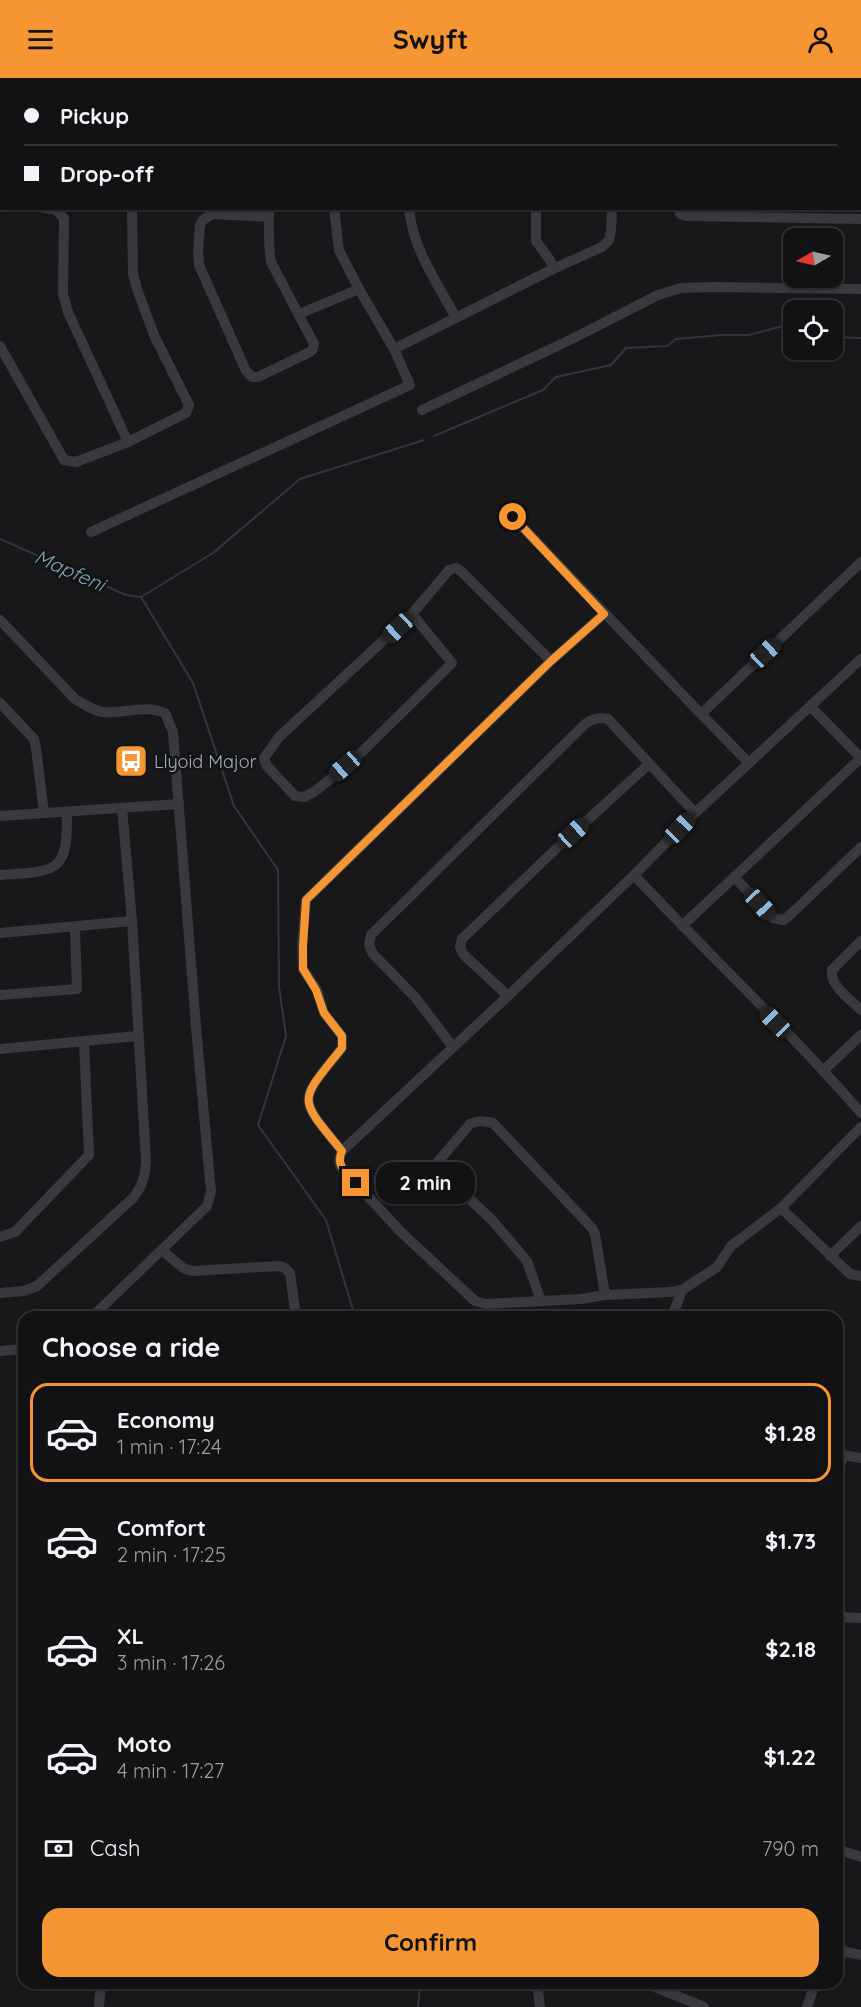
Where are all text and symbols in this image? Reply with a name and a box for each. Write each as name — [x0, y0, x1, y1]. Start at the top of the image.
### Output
text: Swyft — [393, 22, 468, 56]
icon: menu — [24, 23, 57, 56]
icon: person — [804, 23, 837, 56]
text: Pickup — [60, 102, 129, 130]
text: Drop-off — [60, 160, 154, 188]
north arrow — [783, 228, 843, 288]
map controls — [783, 228, 843, 360]
button: locate — [783, 300, 843, 360]
route start — [499, 503, 526, 530]
water label: Mapfeni — [31, 543, 112, 598]
car — [379, 609, 417, 647]
car — [746, 634, 784, 672]
bus stop icon: Llyoid Major — [113, 743, 149, 779]
car — [326, 747, 364, 785]
place label: Llyoid Major — [154, 750, 257, 773]
car — [661, 809, 699, 847]
car — [554, 814, 592, 852]
car — [741, 885, 779, 923]
car — [756, 1003, 794, 1041]
callout: 2 min — [377, 1162, 476, 1204]
route end — [342, 1169, 369, 1196]
text: 2 min — [399, 1170, 452, 1195]
text: Choose a ride — [42, 1330, 220, 1364]
icon: car — [45, 1406, 99, 1460]
text: Economy — [117, 1406, 215, 1434]
text: $1.28 — [764, 1419, 816, 1447]
text: 1 min · 17:24 — [117, 1434, 221, 1459]
icon: car — [45, 1514, 99, 1568]
text: Comfort — [117, 1514, 206, 1542]
text: $1.73 — [765, 1527, 816, 1555]
text: 2 min · 17:25 — [117, 1542, 226, 1567]
icon: car — [45, 1622, 99, 1676]
text: XL — [117, 1622, 144, 1650]
text: $2.18 — [765, 1635, 816, 1663]
text: 3 min · 17:26 — [117, 1650, 225, 1675]
icon: car — [45, 1730, 99, 1784]
text: Moto — [117, 1730, 171, 1758]
text: $1.22 — [764, 1743, 816, 1771]
text: 4 min · 17:27 — [117, 1758, 224, 1783]
icon: cash — [42, 1832, 75, 1865]
text: Cash — [90, 1834, 141, 1862]
text: 790 m — [762, 1836, 819, 1861]
button: Confirm — [42, 1908, 819, 1977]

